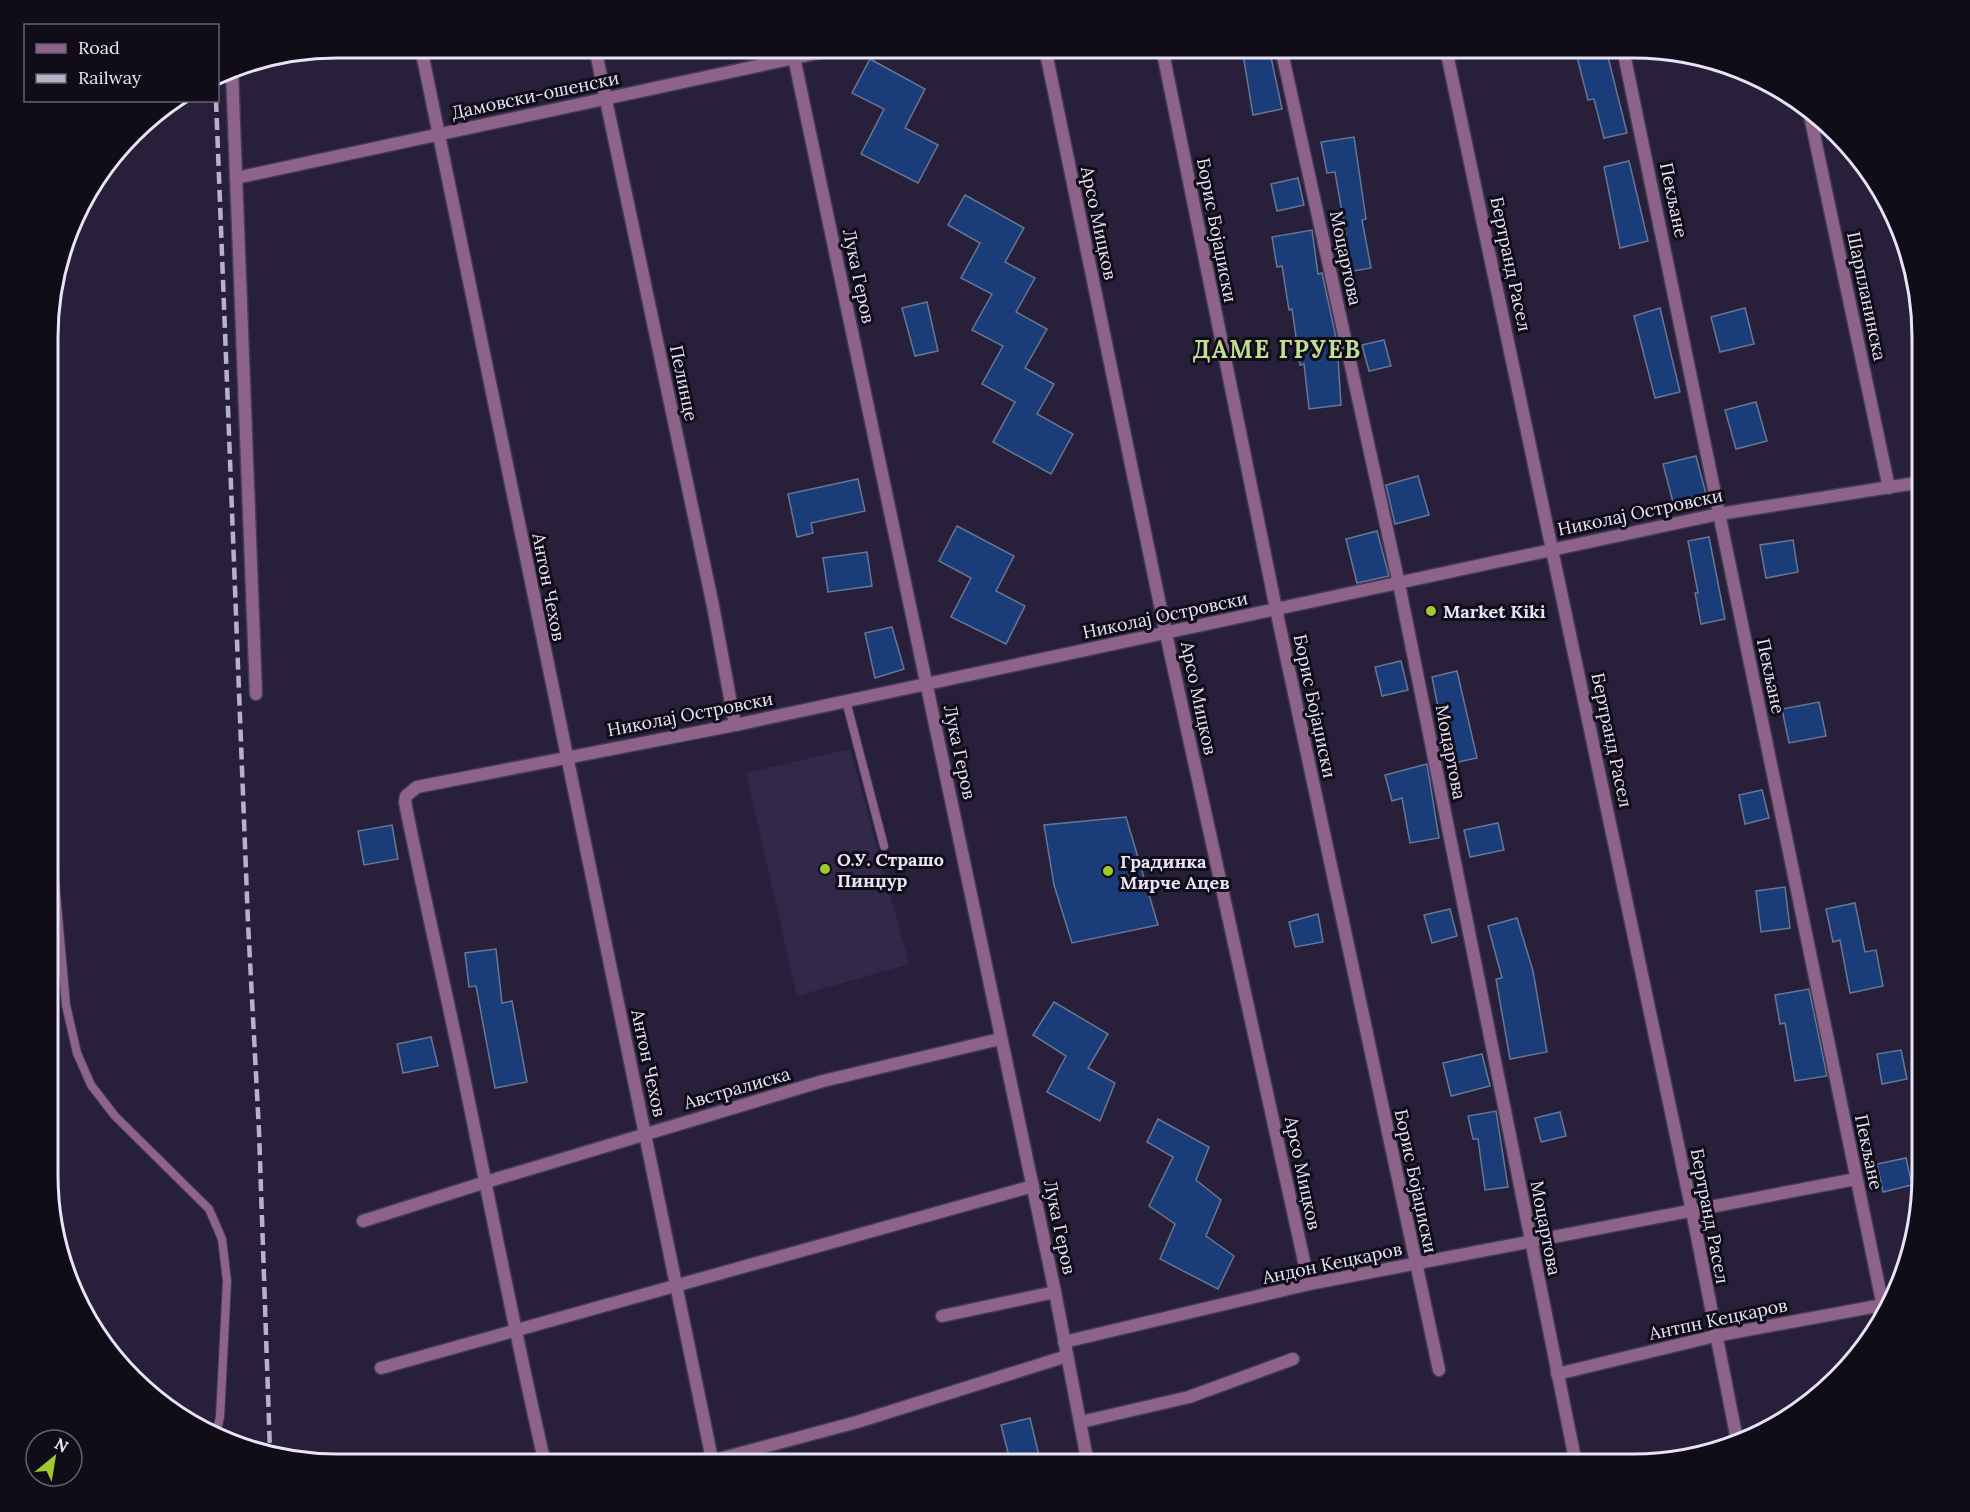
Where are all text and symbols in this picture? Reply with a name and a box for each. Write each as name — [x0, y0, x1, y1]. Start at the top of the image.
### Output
legend — [24, 24, 219, 102]
text: Road — [78, 36, 120, 59]
text: Railway — [78, 66, 142, 89]
street label: Дамовски-ошенски — [449, 66, 621, 124]
street label: Борис Бојаџиски — [1192, 156, 1242, 304]
street label: Пекљане — [1655, 160, 1693, 240]
street label: Арсо Мицков — [1076, 163, 1122, 282]
street label: Бертранд Расел — [1485, 194, 1537, 334]
street label: Моцартова — [1325, 209, 1367, 307]
street label: Лука Геров — [838, 227, 880, 325]
street label: Шарпланинска — [1842, 229, 1892, 363]
district label: ДАМЕ ГРУЕВ — [1192, 334, 1362, 365]
street label: Пелинце — [665, 343, 703, 423]
street label: Николај Островски — [1555, 483, 1725, 541]
street label: Антон Чехов — [527, 530, 571, 643]
street label: Николај Островски — [1080, 586, 1250, 644]
place label: Market Kiki — [1443, 600, 1546, 623]
marker: Market Kiki — [1424, 604, 1438, 618]
street label: Борис Бојаџиски — [1289, 632, 1341, 780]
street label: Пекљане — [1752, 636, 1790, 716]
street label: Арсо Мицков — [1176, 638, 1222, 757]
street label: Бертранд Расел — [1586, 670, 1638, 810]
street label: Николај Островски — [605, 687, 775, 741]
street label: Лука Геров — [939, 703, 981, 801]
street label: Моцартова — [1431, 703, 1471, 801]
place label: О.У. Страшо Пинџур — [837, 848, 944, 892]
place label: Градинка Мирче Ацев — [1120, 850, 1230, 894]
marker: О.У. Страшо Пинџур — [818, 862, 832, 876]
marker: Градинка Мирче Ацев — [1101, 864, 1115, 878]
street label: Антон Чехов — [626, 1006, 672, 1119]
street label: Австралиска — [680, 1062, 793, 1114]
street label: Борис Бојаџиски — [1390, 1107, 1442, 1255]
street label: Пекљане — [1850, 1112, 1888, 1192]
street label: Арсо Мицков — [1280, 1113, 1326, 1232]
street label: Бертранд Расел — [1686, 1146, 1734, 1286]
street label: Лука Геров — [1039, 1178, 1081, 1276]
street label: Моцартова — [1526, 1179, 1566, 1277]
street label: Андон Кецкаров — [1259, 1237, 1404, 1289]
street label: Антпн Кецкаров — [1646, 1293, 1789, 1345]
north arrow — [24, 1428, 84, 1488]
text: N — [51, 1433, 72, 1457]

